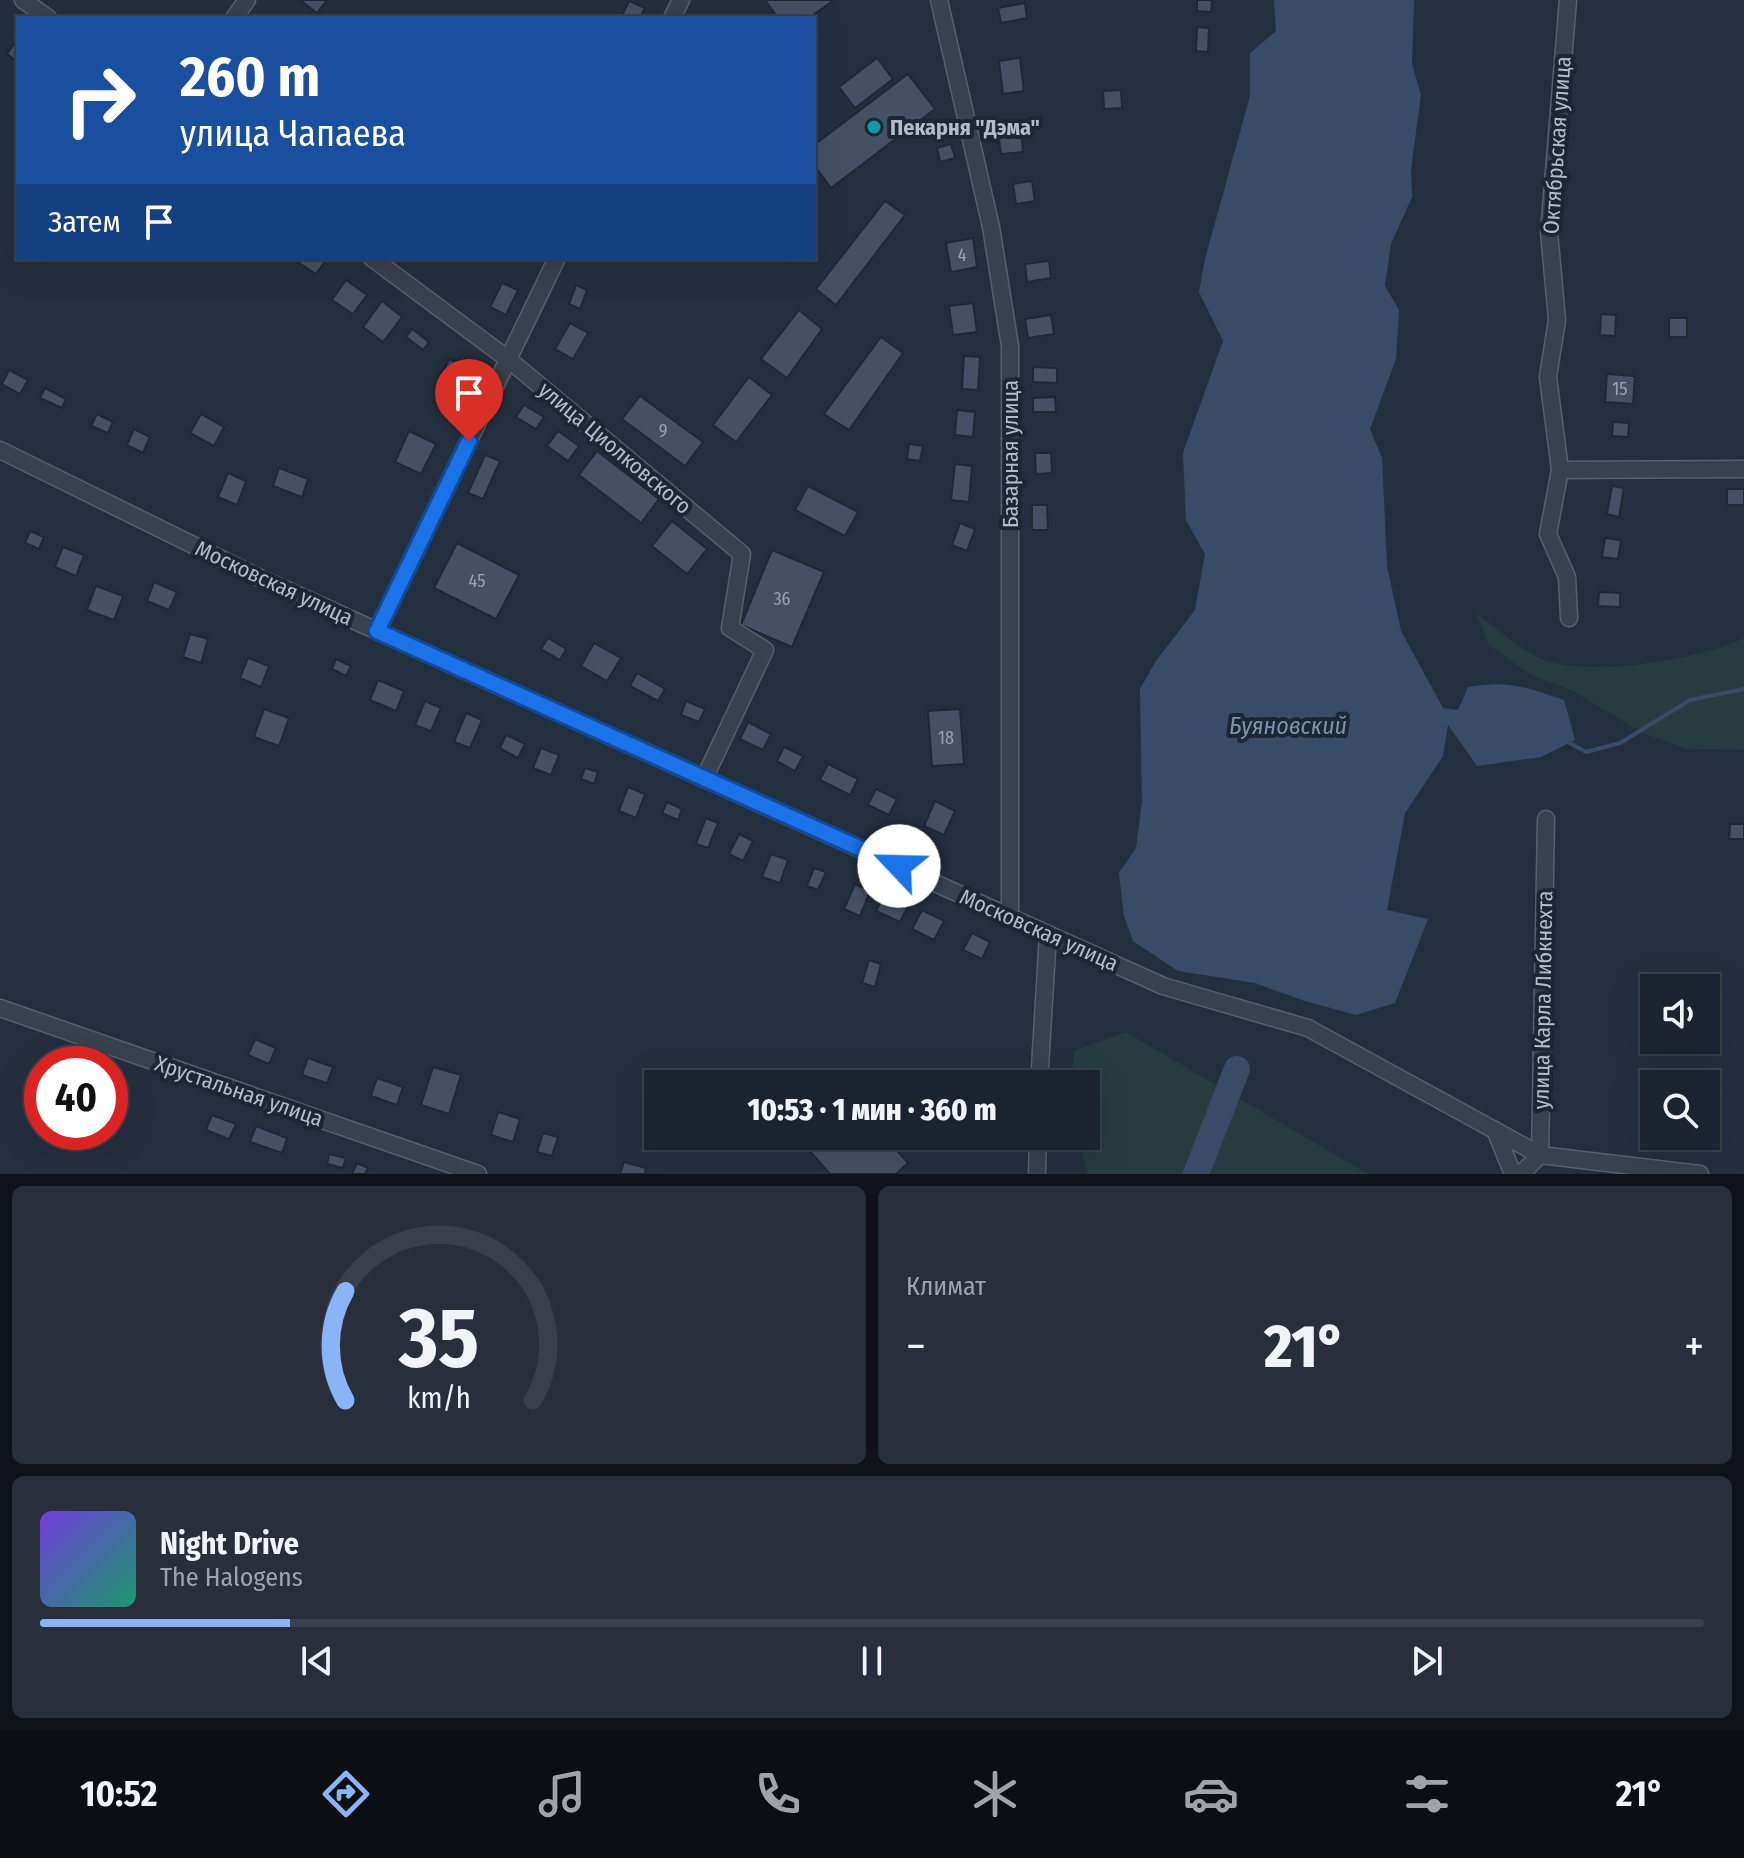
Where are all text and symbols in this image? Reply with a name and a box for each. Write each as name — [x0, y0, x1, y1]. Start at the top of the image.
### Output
text: 260 m — [180, 44, 320, 111]
icon: right — [48, 48, 152, 152]
street label: Октябрьская улица — [1537, 55, 1577, 235]
text: улица Чапаева — [180, 112, 406, 156]
place label: Пекарня "Дэма" — [890, 114, 1040, 141]
marker: Пекарня "Дэма" — [865, 118, 883, 136]
icon: arrive — [137, 200, 181, 244]
text: Затем — [48, 204, 121, 240]
house number: 4 — [958, 244, 967, 266]
pin — [435, 359, 503, 441]
icon: arrive — [447, 371, 491, 415]
street label: улица Циолковского — [533, 376, 697, 520]
house number: 15 — [1612, 378, 1628, 400]
street label: Базарная улица — [997, 380, 1024, 528]
house number: 9 — [659, 420, 667, 442]
street label: Московская улица — [191, 535, 357, 631]
house number: 45 — [469, 570, 485, 592]
house number: 36 — [773, 588, 791, 610]
water label: Буяновский — [1229, 712, 1347, 740]
house number: 18 — [938, 727, 954, 749]
position arrow — [857, 824, 941, 908]
street label: Московская улица — [956, 883, 1122, 977]
street label: улица Карла Либкнехта — [1528, 890, 1558, 1110]
map controls — [1640, 974, 1720, 1150]
button: sound — [1640, 974, 1720, 1054]
speed limit sign: 40 — [24, 1046, 128, 1150]
street label: Хрустальная улица — [152, 1050, 326, 1132]
button: search — [1640, 1070, 1720, 1150]
text: 10:53 · 1 мин · 360 m — [748, 1092, 996, 1128]
text: Климат — [906, 1271, 986, 1302]
text: 35 — [398, 1289, 479, 1389]
text: 21° — [1264, 1311, 1346, 1383]
text: − — [906, 1320, 926, 1373]
text: + — [1684, 1320, 1704, 1373]
text: km/h — [407, 1381, 471, 1416]
text: Night Drive — [160, 1526, 299, 1562]
text: The Halogens — [160, 1562, 303, 1593]
icon: previous — [295, 1639, 339, 1683]
icon: pause — [850, 1639, 894, 1683]
icon: next — [1405, 1639, 1449, 1683]
icon: directions — [318, 1766, 374, 1822]
icon: music — [534, 1766, 590, 1822]
icon: phone — [750, 1766, 806, 1822]
icon: climate — [967, 1766, 1023, 1822]
icon: car — [1183, 1766, 1239, 1822]
icon: filters — [1399, 1766, 1455, 1822]
text: 10:52 — [80, 1772, 157, 1816]
text: 21° — [1616, 1772, 1664, 1816]

